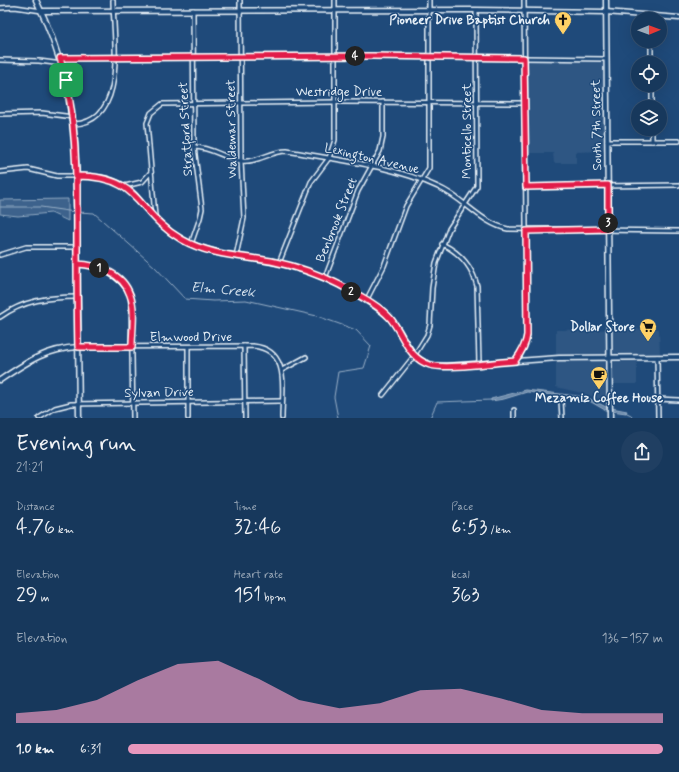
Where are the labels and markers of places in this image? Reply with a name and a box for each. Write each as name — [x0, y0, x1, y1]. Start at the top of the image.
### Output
church icon: Pioneer Drive Baptist Church — [553, 10, 573, 35]
place label: Pioneer Drive Baptist Church — [389, 12, 550, 29]
pin: 4 — [345, 46, 365, 66]
pin — [49, 63, 83, 97]
pin: 3 — [598, 213, 618, 233]
pin: 1 — [89, 258, 109, 278]
pin: 2 — [341, 282, 361, 302]
supermarket icon: Dollar Store — [638, 317, 658, 342]
place label: Dollar Store — [570, 319, 635, 336]
cafe icon: Mezamiz Coffee House — [589, 365, 609, 390]
place label: Mezamiz Coffee House — [535, 390, 663, 407]

